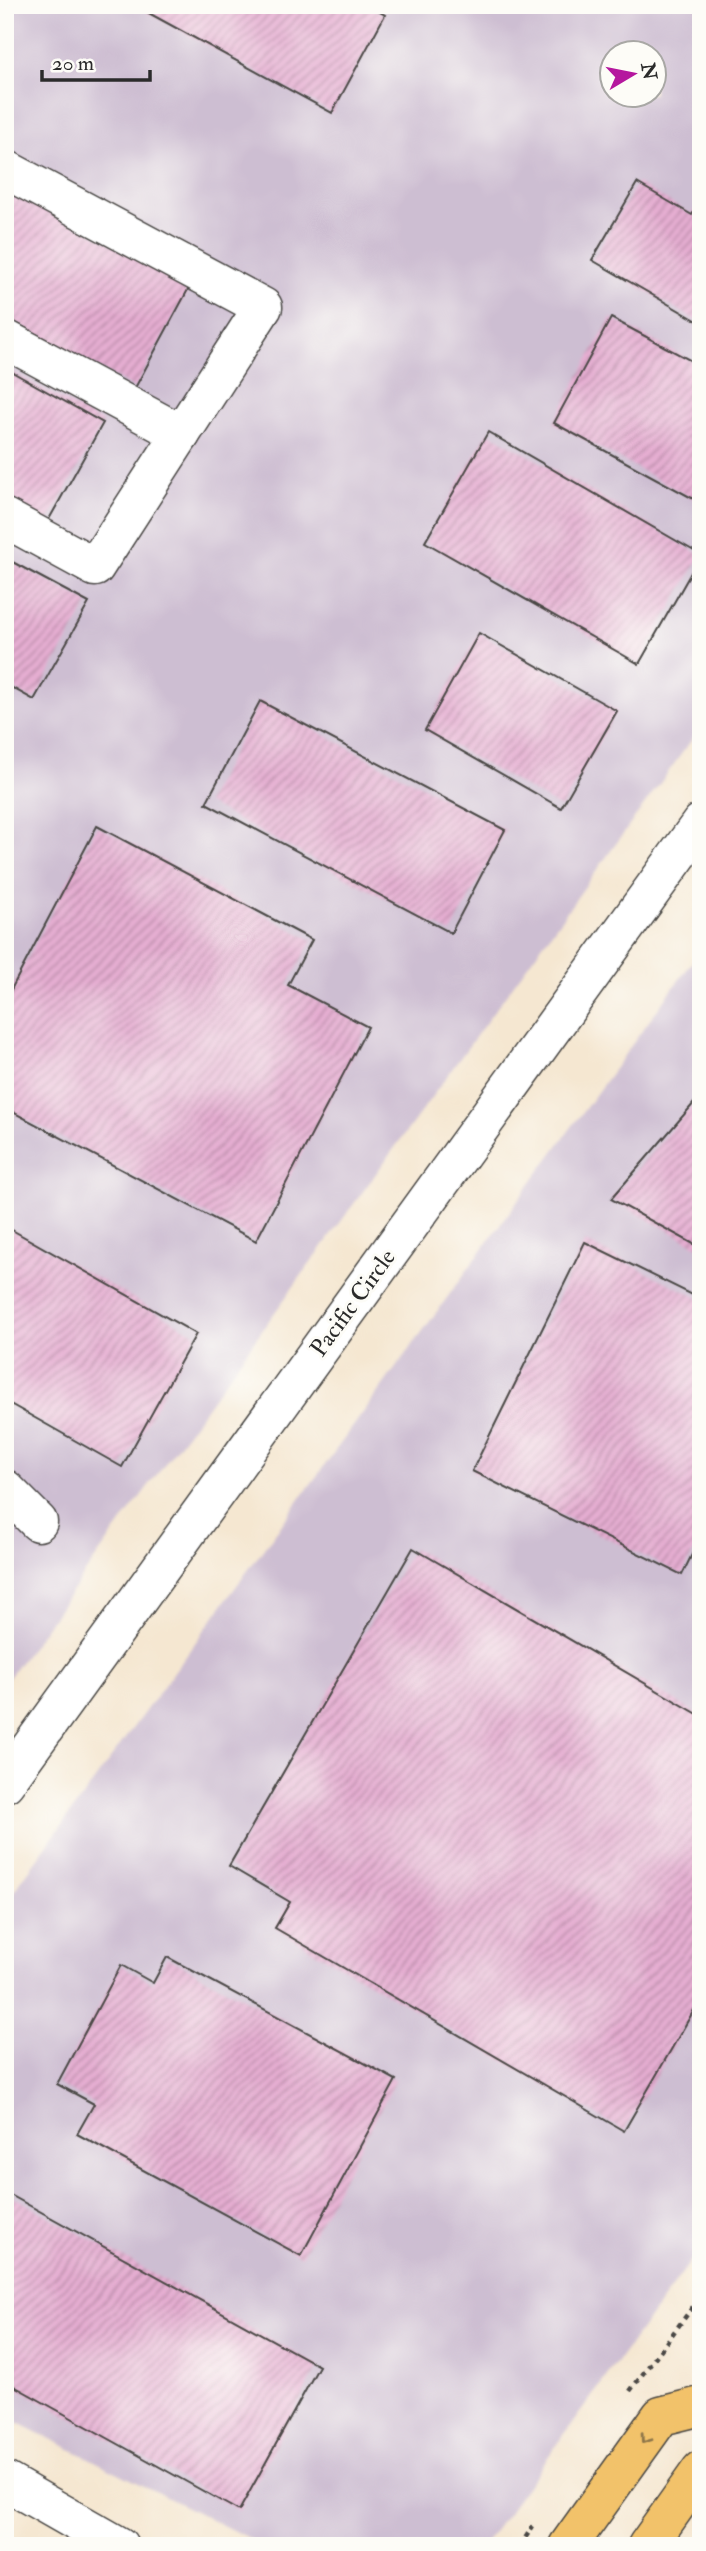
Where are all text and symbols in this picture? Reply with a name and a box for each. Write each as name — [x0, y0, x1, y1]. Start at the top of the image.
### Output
scale bar — [42, 38, 150, 82]
north arrow — [598, 38, 668, 108]
text: 20 m — [52, 50, 94, 77]
text: N — [635, 60, 662, 83]
street label: Pacific Circle — [304, 1243, 402, 1363]
one-way arrow — [641, 2431, 653, 2444]

